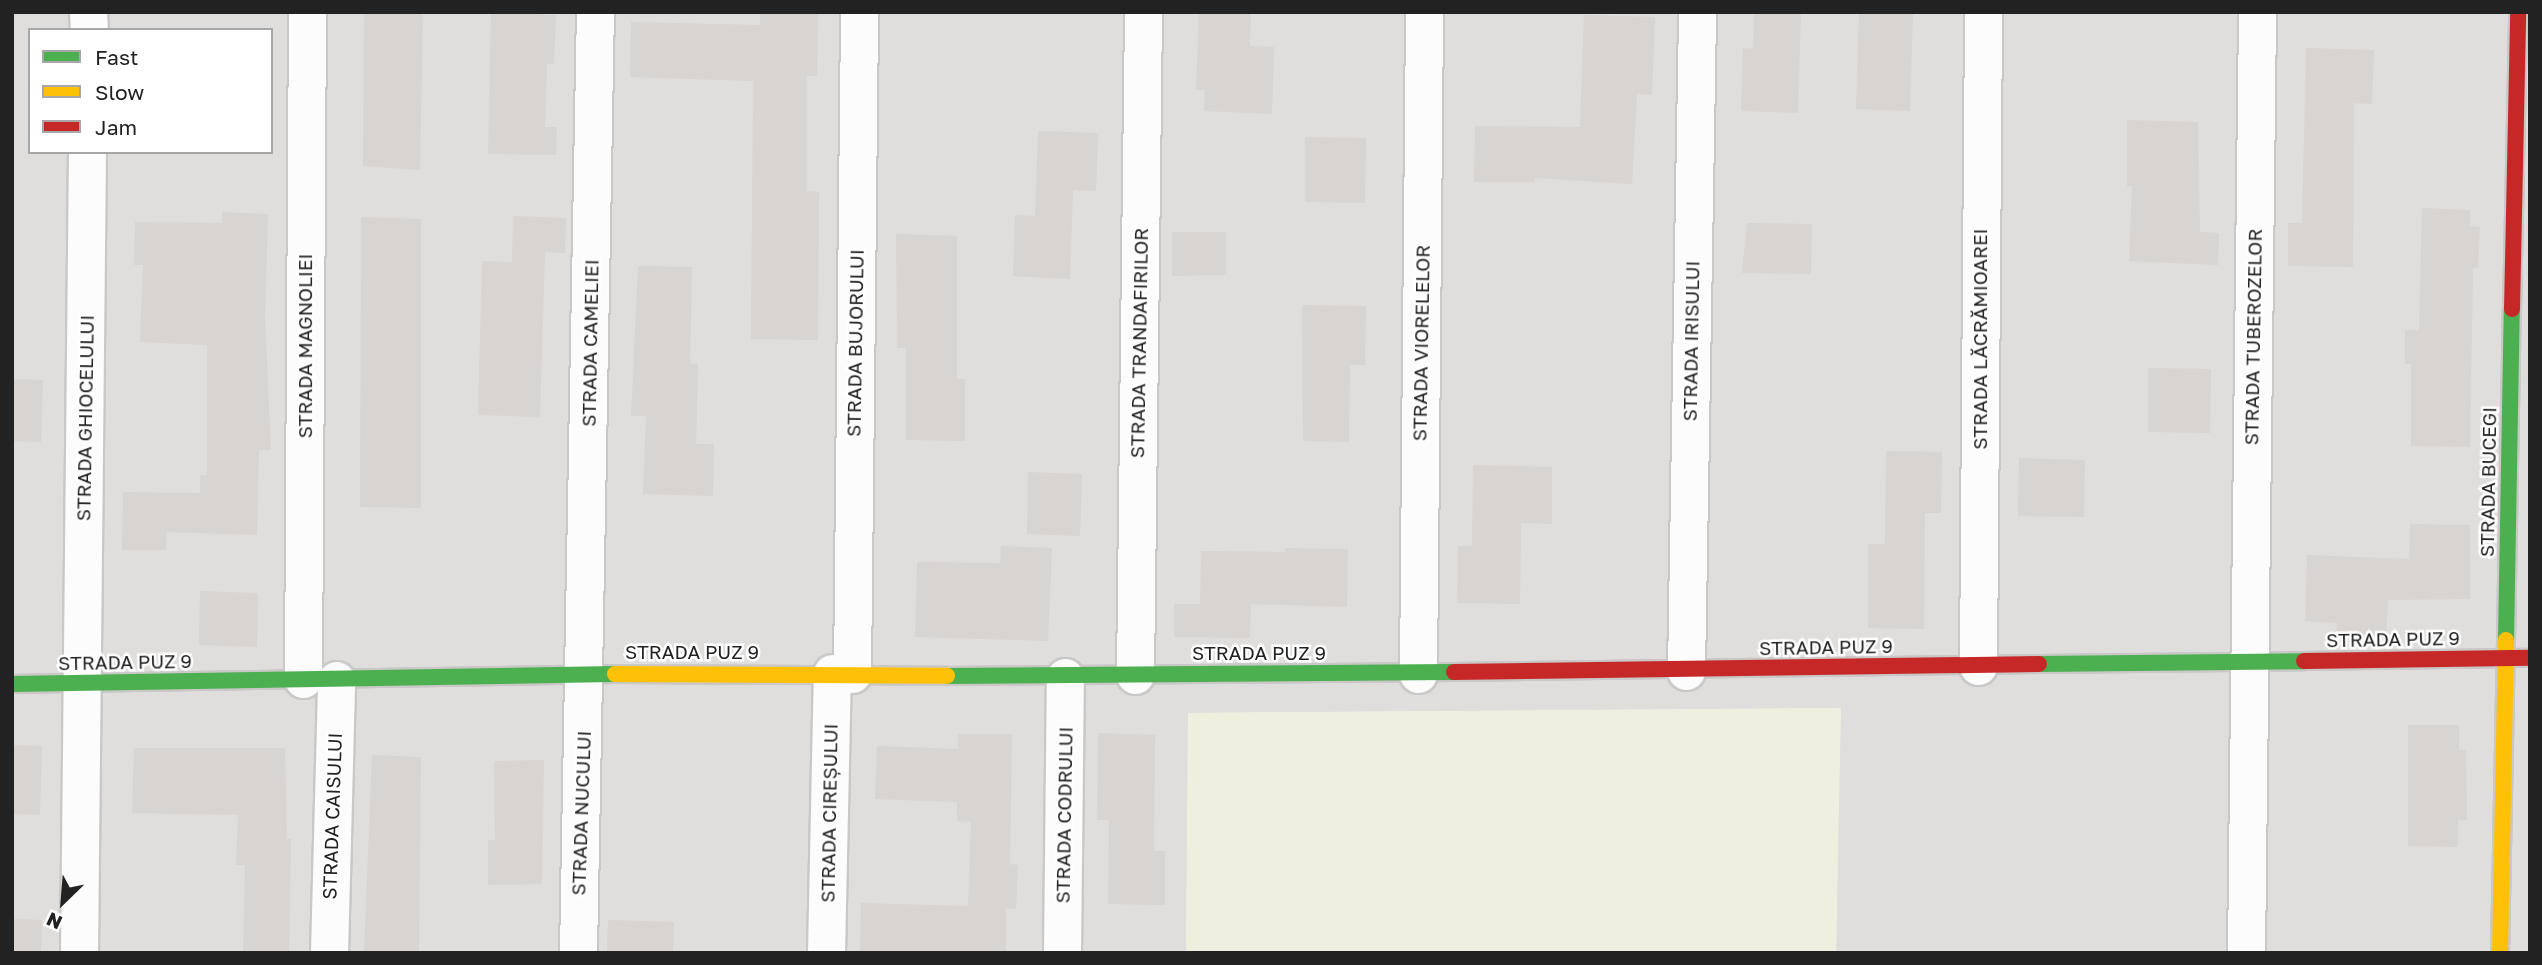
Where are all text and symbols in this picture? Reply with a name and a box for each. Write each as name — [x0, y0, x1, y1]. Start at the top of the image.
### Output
legend — [28, 28, 273, 154]
text: Fast — [95, 44, 138, 70]
text: Slow — [95, 79, 144, 105]
text: Jam — [95, 114, 137, 140]
street label: STRADA TRANDAFIRILOR — [1126, 228, 1152, 458]
street label: STRADA LĂCRĂMIOAREI — [1969, 228, 1991, 450]
street label: STRADA TUBEROZELOR — [2240, 229, 2266, 445]
street label: STRADA VIORELELOR — [1408, 245, 1434, 441]
street label: STRADA BUJORULUI — [842, 249, 868, 437]
street label: STRADA MAGNOLIEI — [294, 254, 316, 438]
street label: STRADA CAMELIEI — [577, 259, 603, 427]
street label: STRADA IRISULUI — [1678, 260, 1704, 422]
street label: STRADA GHIOCELULUI — [72, 315, 98, 521]
street label: STRADA BUCEGI — [2475, 407, 2501, 557]
street label: STRADA PUZ 9 — [2326, 626, 2460, 652]
street label: STRADA PUZ 9 — [1759, 634, 1893, 660]
street label: STRADA PUZ 9 — [625, 641, 759, 663]
street label: STRADA PUZ 9 — [1192, 642, 1326, 664]
street label: STRADA PUZ 9 — [58, 649, 192, 675]
street label: STRADA CIREȘULUI — [816, 723, 842, 903]
street label: STRADA CODRULUI — [1051, 726, 1077, 904]
street label: STRADA NUCULUI — [567, 730, 595, 896]
street label: STRADA CAISULUI — [318, 732, 346, 900]
north arrow — [28, 867, 98, 937]
text: N — [43, 908, 65, 935]

